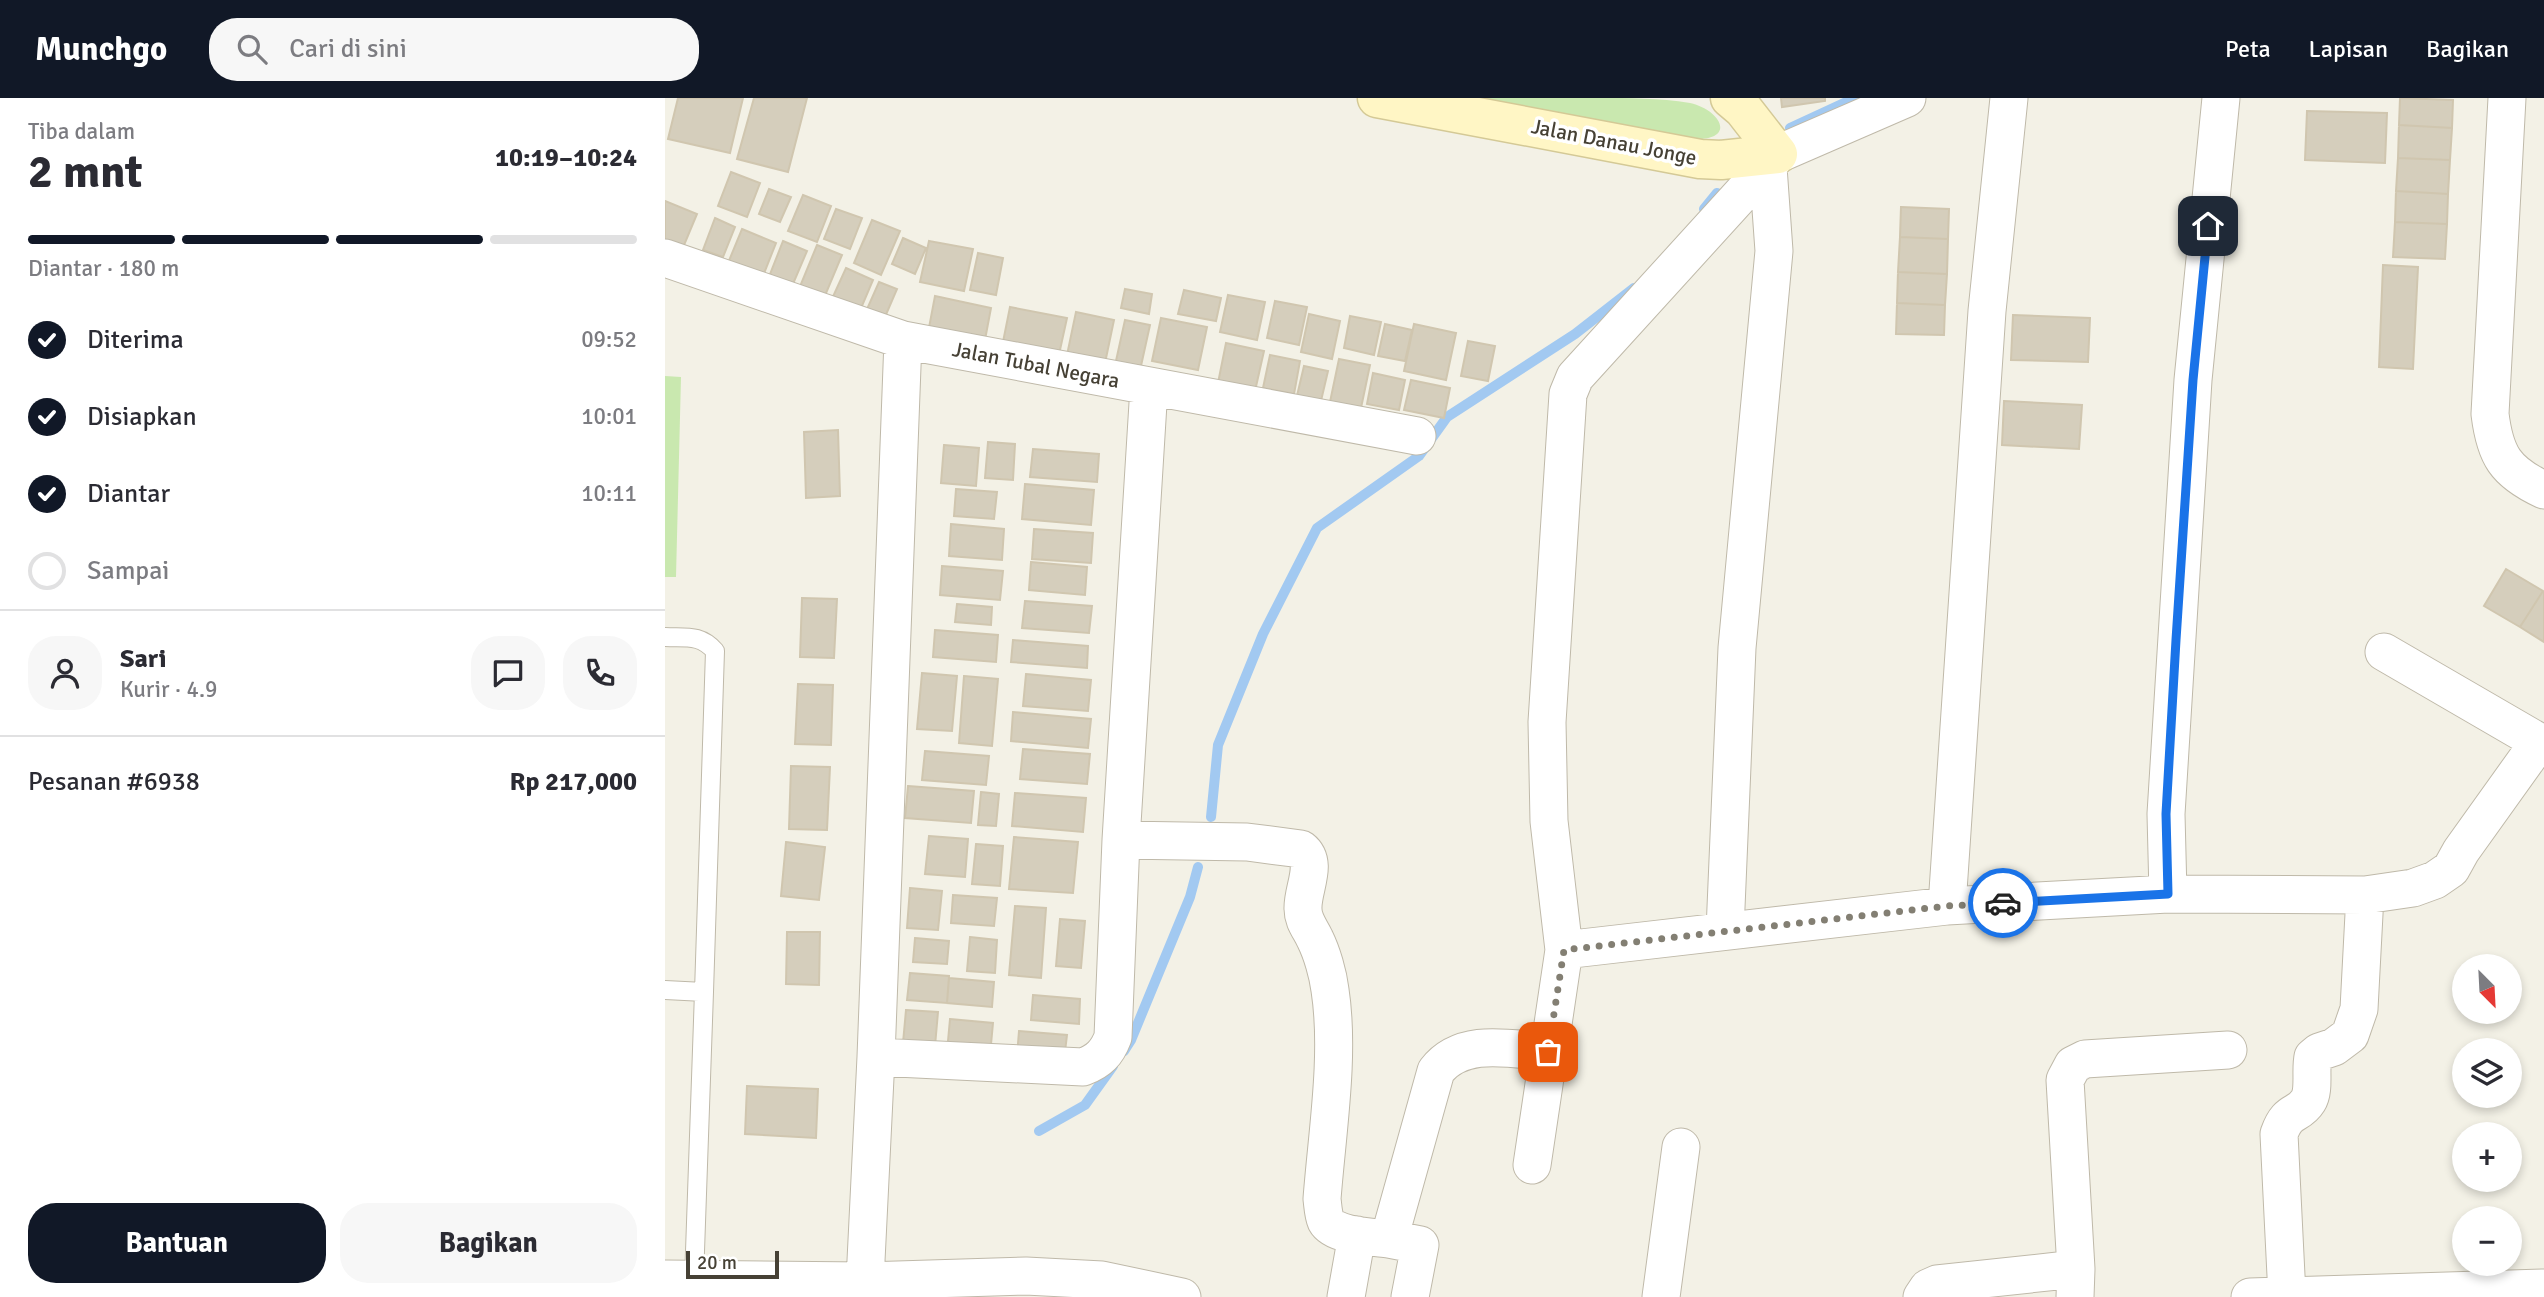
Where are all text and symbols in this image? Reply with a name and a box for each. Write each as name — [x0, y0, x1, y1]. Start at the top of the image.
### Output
search box — [209, 18, 699, 81]
text: Munchgo — [35, 29, 167, 70]
icon: search — [233, 30, 271, 68]
text: Cari di sini — [289, 33, 407, 65]
text: Peta — [2225, 34, 2271, 64]
text: Lapisan — [2309, 34, 2388, 64]
text: Bagikan — [2426, 34, 2509, 64]
street label: Jalan Danau Jonge — [1529, 113, 1699, 171]
text: Tiba dalam — [28, 117, 135, 146]
text: 10:19–10:24 — [495, 142, 637, 174]
text: 2 mnt — [28, 144, 143, 200]
pin — [2178, 196, 2238, 256]
icon: home — [2189, 207, 2227, 245]
text: Diantar · 180 m — [28, 254, 179, 283]
icon: check — [28, 321, 66, 359]
text: Diterima — [87, 324, 184, 356]
text: 09:52 — [581, 325, 637, 354]
street label: Jalan Tubal Negara — [950, 336, 1122, 394]
icon: check — [28, 398, 66, 436]
text: Disiapkan — [87, 401, 197, 433]
text: 10:01 — [581, 402, 637, 431]
icon: check — [28, 475, 66, 513]
text: Diantar — [87, 478, 170, 510]
text: 10:11 — [581, 479, 637, 508]
text: Sampai — [87, 555, 169, 587]
button: person — [28, 636, 102, 710]
button: chat — [471, 636, 545, 710]
button: phone — [563, 636, 637, 710]
text: Sari — [120, 643, 166, 675]
text: Kurir · 4.9 — [120, 675, 217, 704]
text: Pesanan #6938 — [28, 766, 200, 798]
text: Rp 217,000 — [509, 766, 637, 798]
courier — [1968, 868, 2038, 938]
icon: car — [1984, 884, 2022, 922]
north arrow — [2452, 954, 2522, 1024]
map controls — [2452, 954, 2522, 1276]
pin — [1518, 1022, 1578, 1082]
icon: bag — [1529, 1033, 1567, 1071]
button: layers — [2452, 1038, 2522, 1108]
button: + — [2452, 1122, 2522, 1192]
button: Bantuan — [28, 1203, 326, 1283]
button: Bagikan — [340, 1203, 637, 1283]
button: − — [2452, 1206, 2522, 1276]
scale bar — [686, 1248, 779, 1280]
text: 20 m — [697, 1251, 737, 1275]

